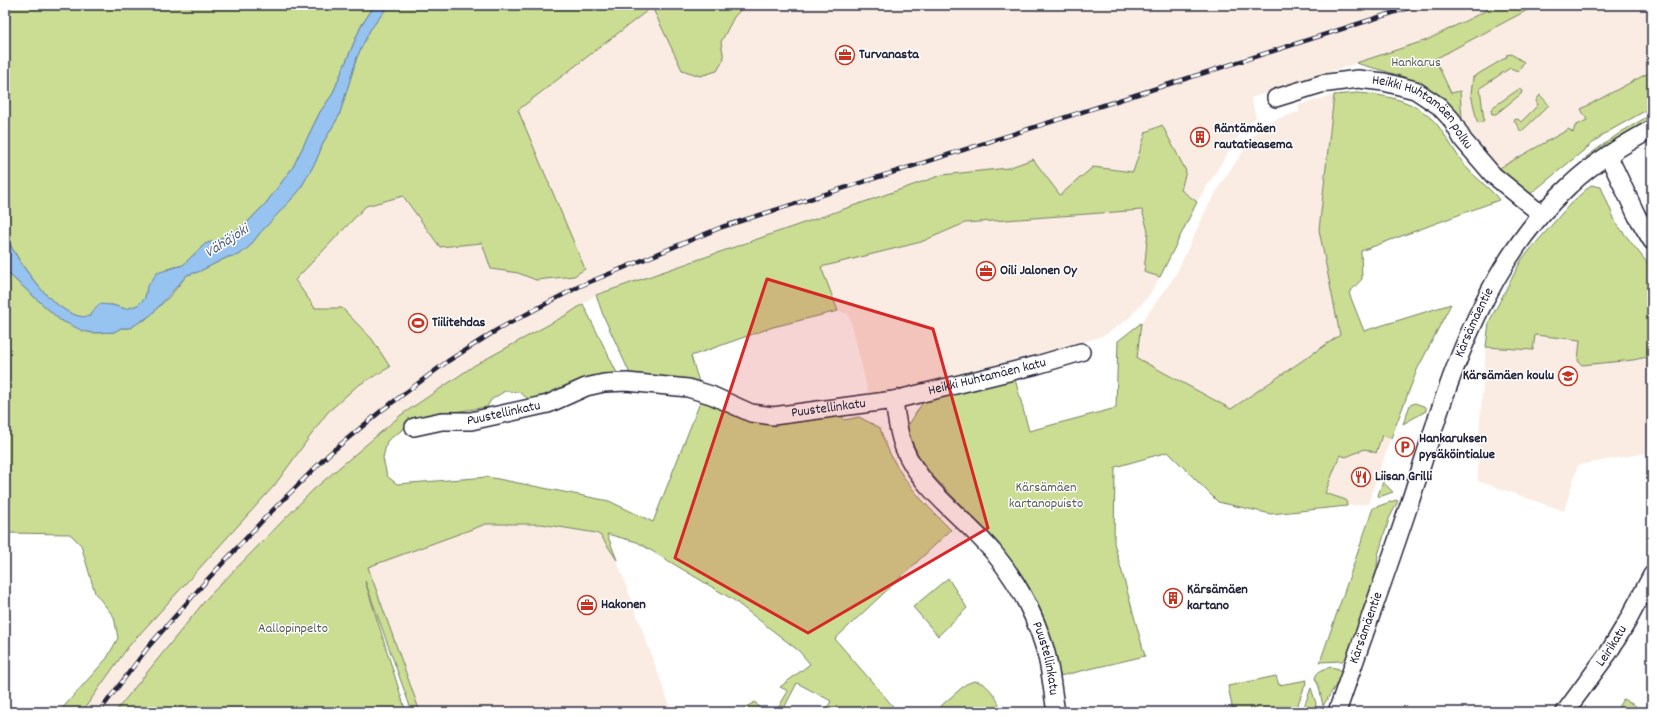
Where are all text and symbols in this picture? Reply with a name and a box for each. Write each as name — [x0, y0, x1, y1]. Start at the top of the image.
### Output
office icon: Turvanasta — [834, 44, 856, 66]
place label: Turvanasta — [859, 45, 920, 65]
park label: Hankarus — [1391, 53, 1441, 73]
street label: Heikki Huhtamäen polku — [1371, 71, 1477, 154]
place label: Räntämäen rautatieasema — [1214, 119, 1294, 155]
building icon: Räntämäen rautatieasema — [1189, 126, 1211, 148]
water label: Vähäjoki — [201, 218, 255, 264]
office icon: Oili Jalonen Oy — [975, 260, 997, 282]
place label: Oili Jalonen Oy — [1000, 261, 1078, 281]
street label: Kärsämäentie — [1450, 284, 1499, 361]
sports icon: Tiilitehdas — [407, 312, 429, 334]
place label: Tiilitehdas — [432, 313, 485, 333]
street label: Heikki Huhtamäen katu — [926, 353, 1049, 401]
school or university icon: Kärsämäen koulu — [1557, 365, 1579, 387]
place label: Kärsämäen koulu — [1463, 366, 1554, 386]
street label: Puustellinkatu — [790, 394, 867, 423]
street label: Puustellinkatu — [467, 396, 542, 431]
place label: Hankaruksen pysäköintialue — [1419, 429, 1495, 465]
parking icon: Hankaruksen pysäköintialue — [1394, 436, 1416, 458]
restaurant icon: Liisan Grilli — [1350, 466, 1372, 488]
place label: Liisan Grilli — [1375, 467, 1432, 487]
park label: Kärsämäen kartanopuisto — [1009, 478, 1083, 514]
place label: Kärsämäen kartano — [1187, 580, 1248, 616]
building icon: Kärsämäen kartano — [1162, 587, 1184, 609]
street label: Kärsämäentie — [1345, 589, 1388, 667]
office icon: Hakonen — [576, 594, 598, 616]
place label: Hakonen — [601, 595, 646, 615]
park label: Aallopinpelto — [258, 619, 328, 639]
street label: Puustellinkatu — [1026, 619, 1063, 696]
street label: Leirikatu — [1591, 622, 1633, 671]

